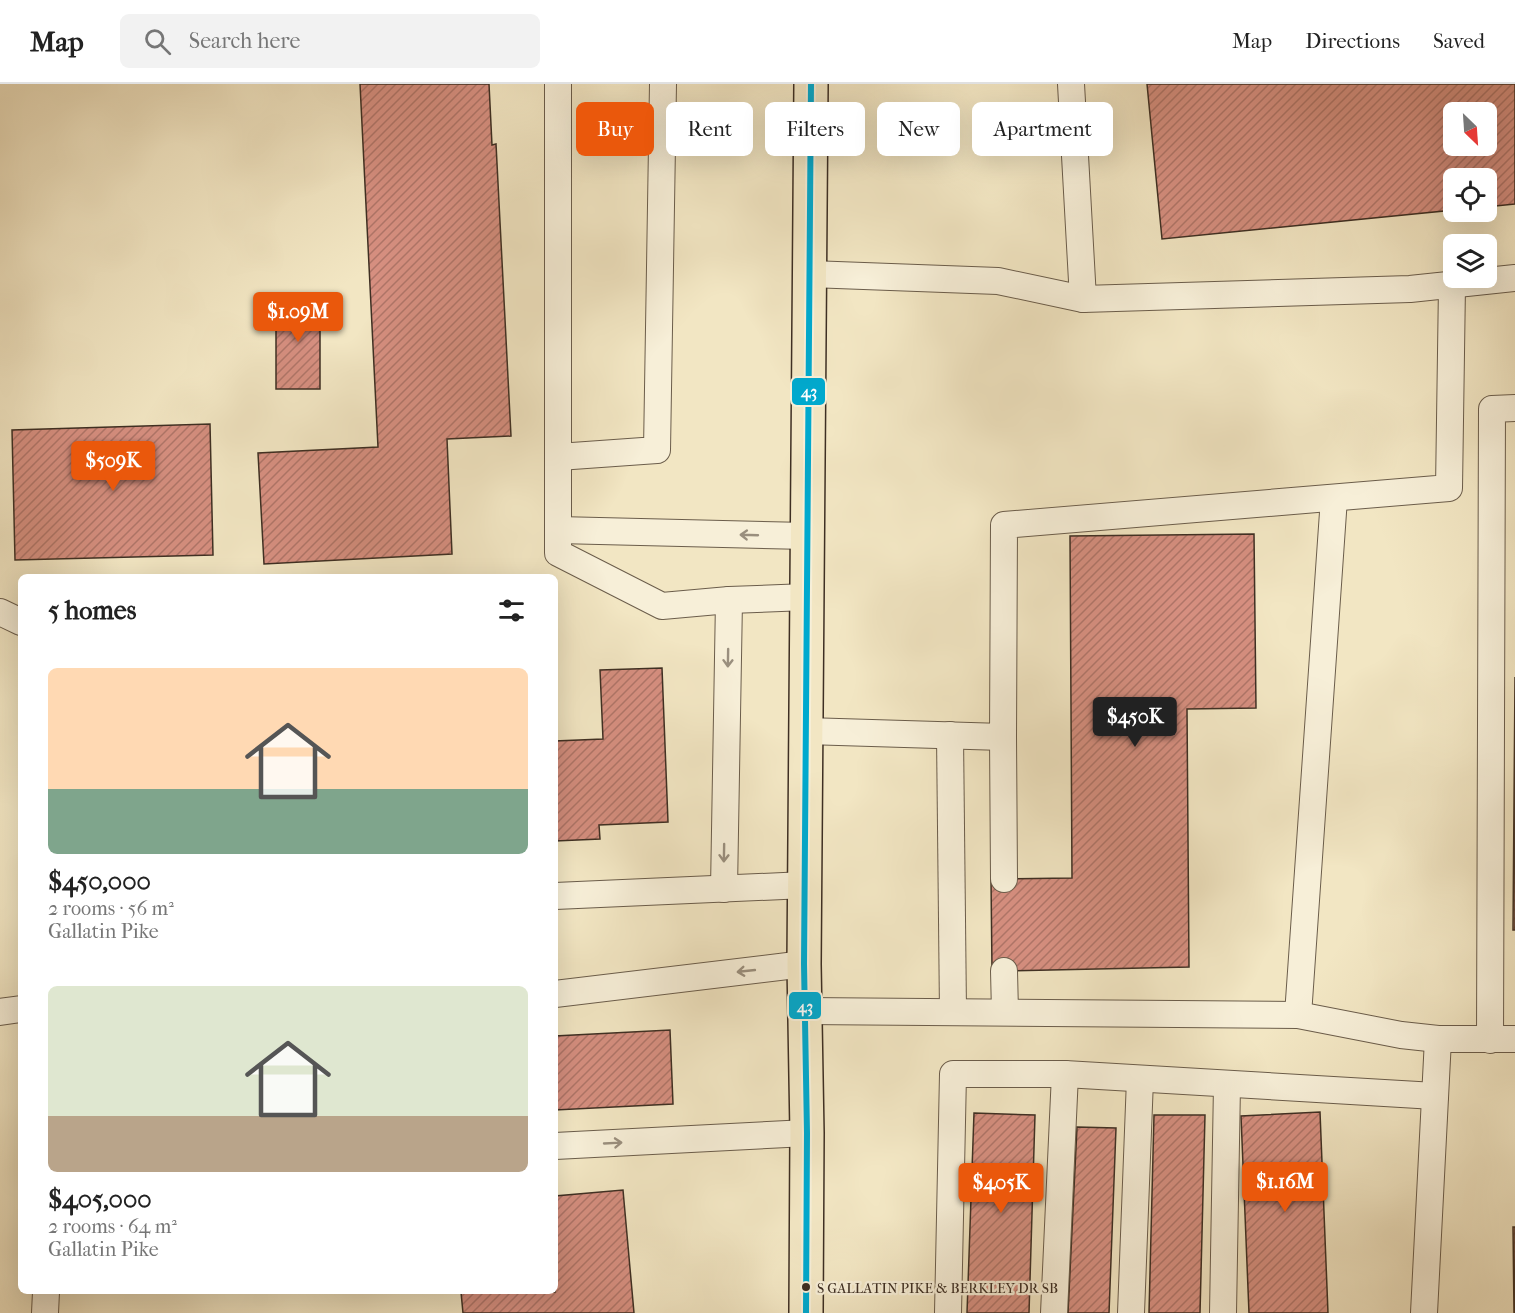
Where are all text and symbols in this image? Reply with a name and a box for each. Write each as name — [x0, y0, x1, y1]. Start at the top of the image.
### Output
search box — [120, 14, 540, 68]
text: Map — [30, 25, 84, 58]
icon: search — [141, 25, 174, 58]
text: Search here — [189, 28, 300, 54]
text: Map — [1232, 29, 1272, 53]
text: Directions — [1305, 29, 1400, 53]
text: Saved — [1433, 29, 1485, 53]
chip: Buy — [576, 102, 654, 156]
chip: Rent — [666, 102, 753, 156]
chip: Filters — [765, 102, 865, 156]
chip: New — [877, 102, 960, 156]
chip: Apartment — [972, 102, 1113, 156]
north arrow — [1443, 102, 1497, 156]
map controls — [1443, 102, 1497, 288]
button: locate — [1443, 168, 1497, 222]
button: layers — [1443, 234, 1497, 288]
pin: $1.09M — [249, 292, 347, 343]
text: $1.09M — [267, 300, 329, 323]
line badge: 43 — [791, 377, 826, 406]
text: 43 — [800, 382, 817, 402]
pin: $509K — [71, 441, 155, 492]
text: $509K — [85, 449, 141, 472]
one-way arrow — [739, 529, 759, 540]
icon: filters — [495, 594, 528, 627]
text: 5 homes — [48, 595, 136, 626]
one-way arrow — [722, 648, 734, 668]
pin: $450K — [1093, 697, 1177, 748]
text: $450K — [1107, 705, 1163, 728]
icon: home — [234, 707, 342, 815]
one-way arrow — [719, 843, 730, 863]
text: $450,000 — [48, 866, 151, 897]
text: 2 rooms · 56 m² — [48, 897, 174, 920]
text: Gallatin Pike — [48, 920, 159, 943]
one-way arrow — [737, 965, 757, 976]
line badge: 43 — [788, 991, 822, 1020]
text: 43 — [796, 997, 813, 1017]
icon: home — [234, 1025, 342, 1133]
one-way arrow — [603, 1137, 623, 1148]
pin: $1.16M — [1236, 1162, 1334, 1213]
pin: $405K — [959, 1163, 1043, 1214]
text: $1.16M — [1256, 1170, 1314, 1193]
text: $405K — [972, 1171, 1030, 1194]
text: $405,000 — [48, 1184, 152, 1215]
text: 2 rooms · 64 m² — [48, 1215, 177, 1238]
text: Gallatin Pike — [48, 1238, 159, 1261]
place label: S GALLATIN PIKE & BERKLEY DR SB — [817, 1280, 1058, 1297]
marker: S GALLATIN PIKE & BERKLEY DR SB — [800, 1281, 812, 1293]

